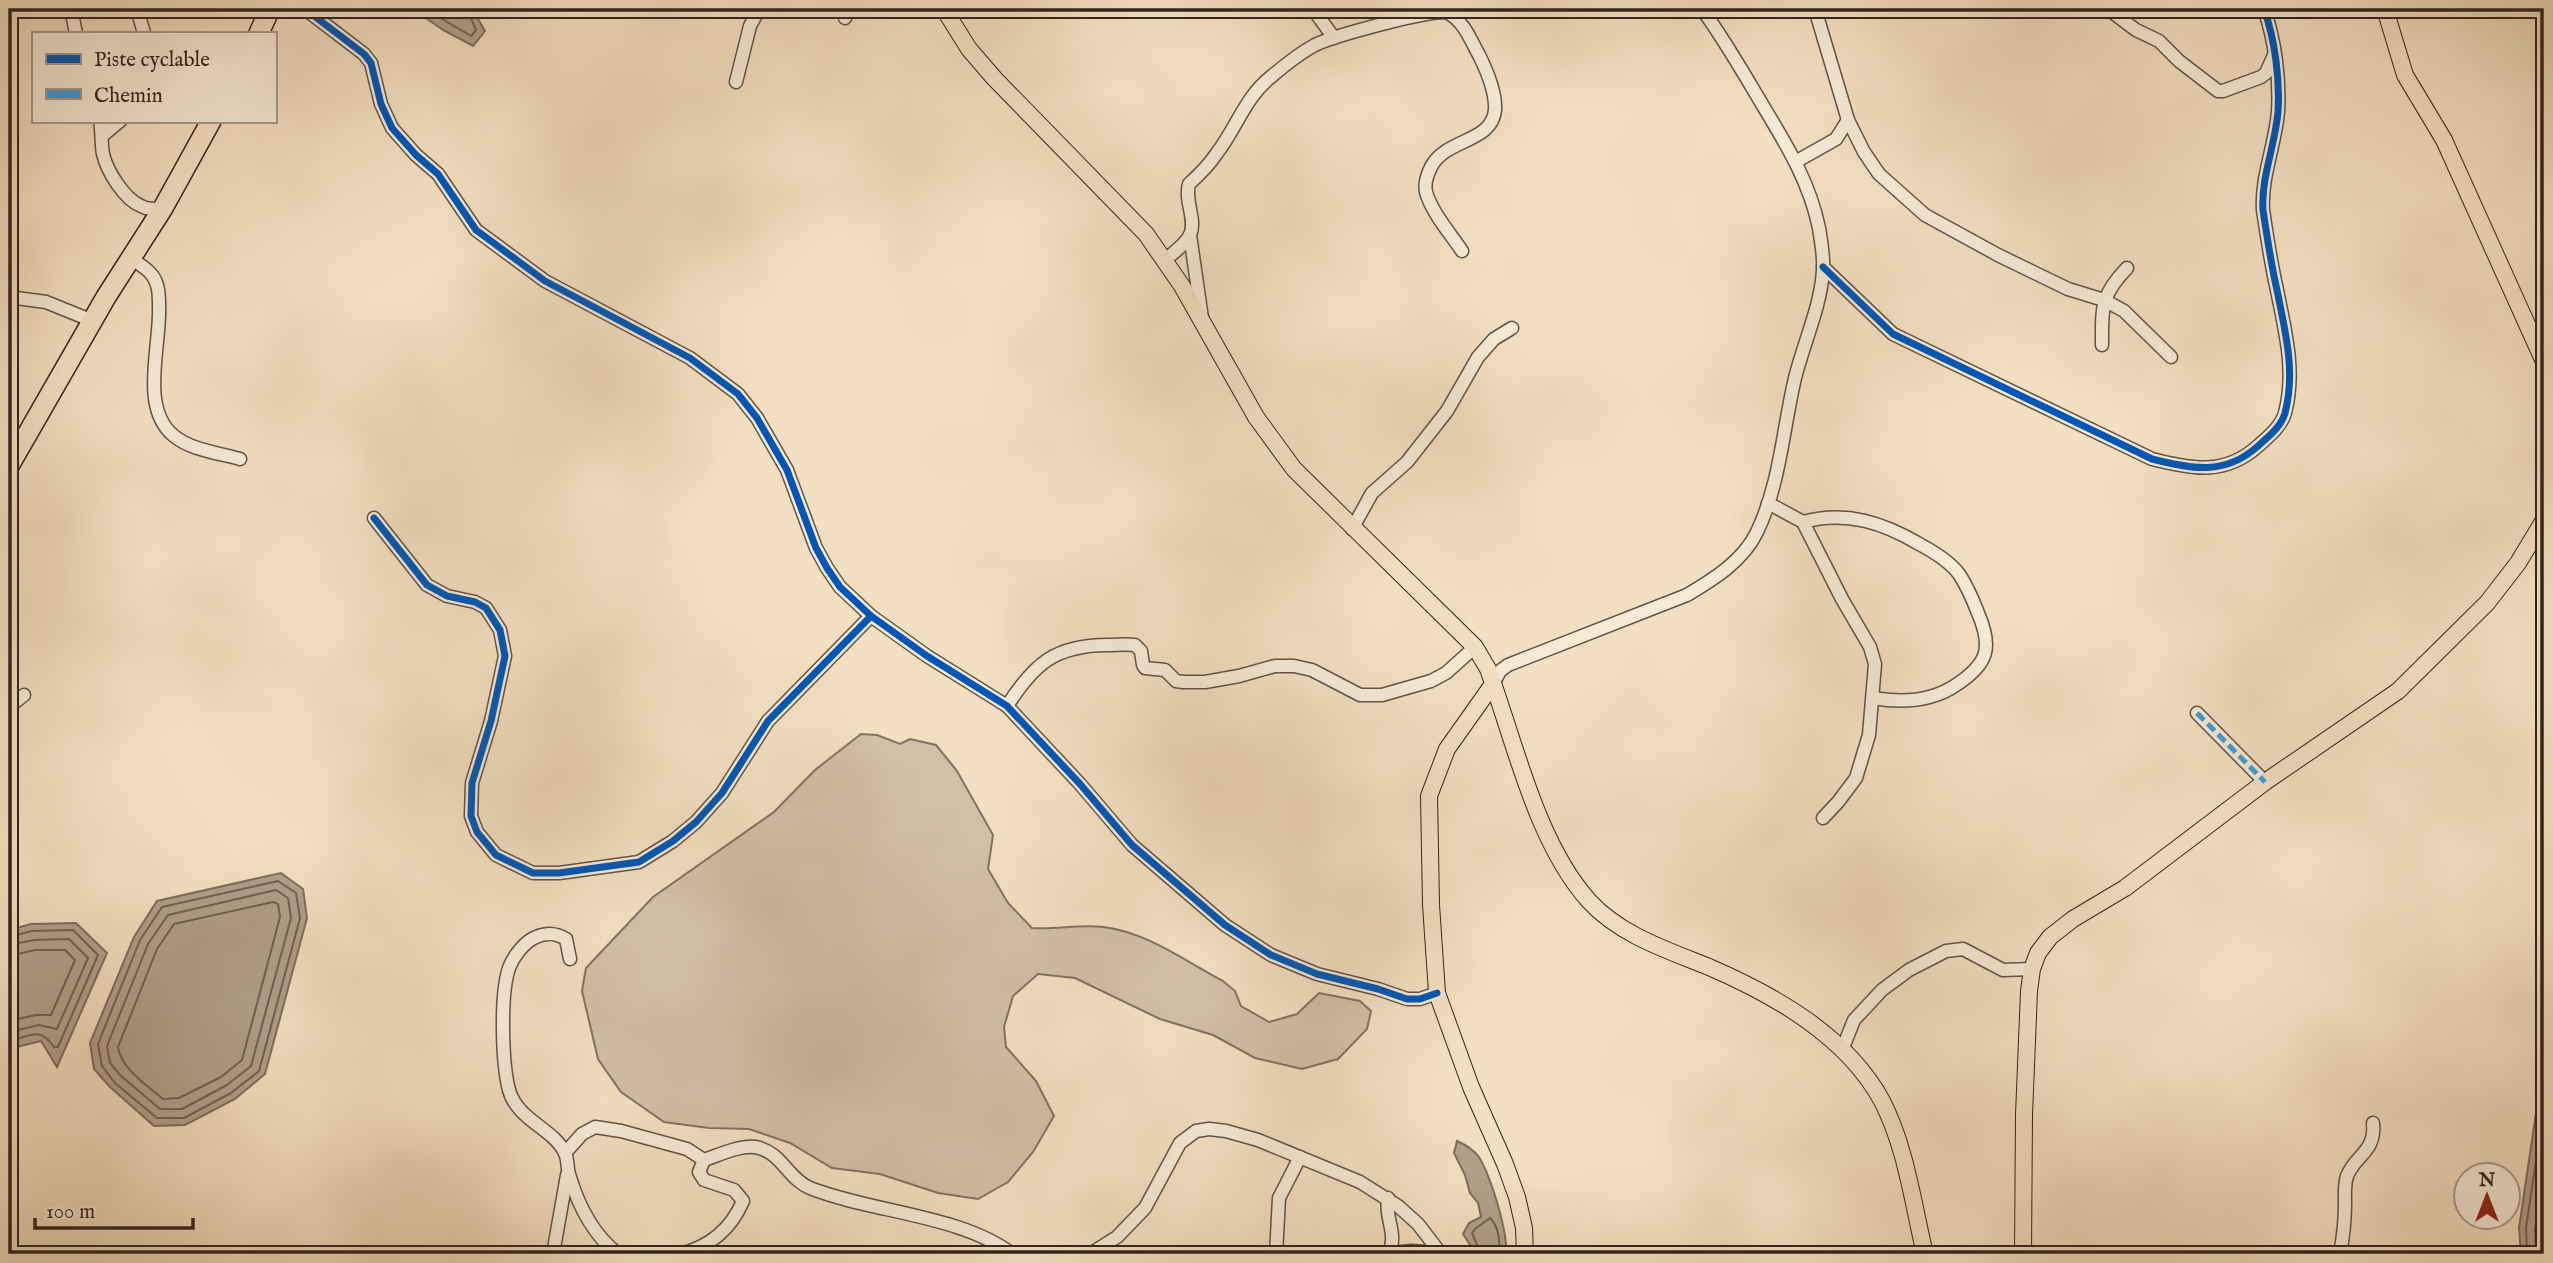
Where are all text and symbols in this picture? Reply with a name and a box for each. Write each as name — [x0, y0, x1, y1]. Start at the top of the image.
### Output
legend — [32, 32, 276, 122]
text: Piste cyclable — [94, 47, 210, 74]
text: Chemin — [94, 83, 163, 110]
north arrow — [2452, 1162, 2522, 1232]
text: N — [2478, 1169, 2496, 1193]
scale bar — [35, 1186, 192, 1230]
text: 100 m — [46, 1199, 95, 1226]

